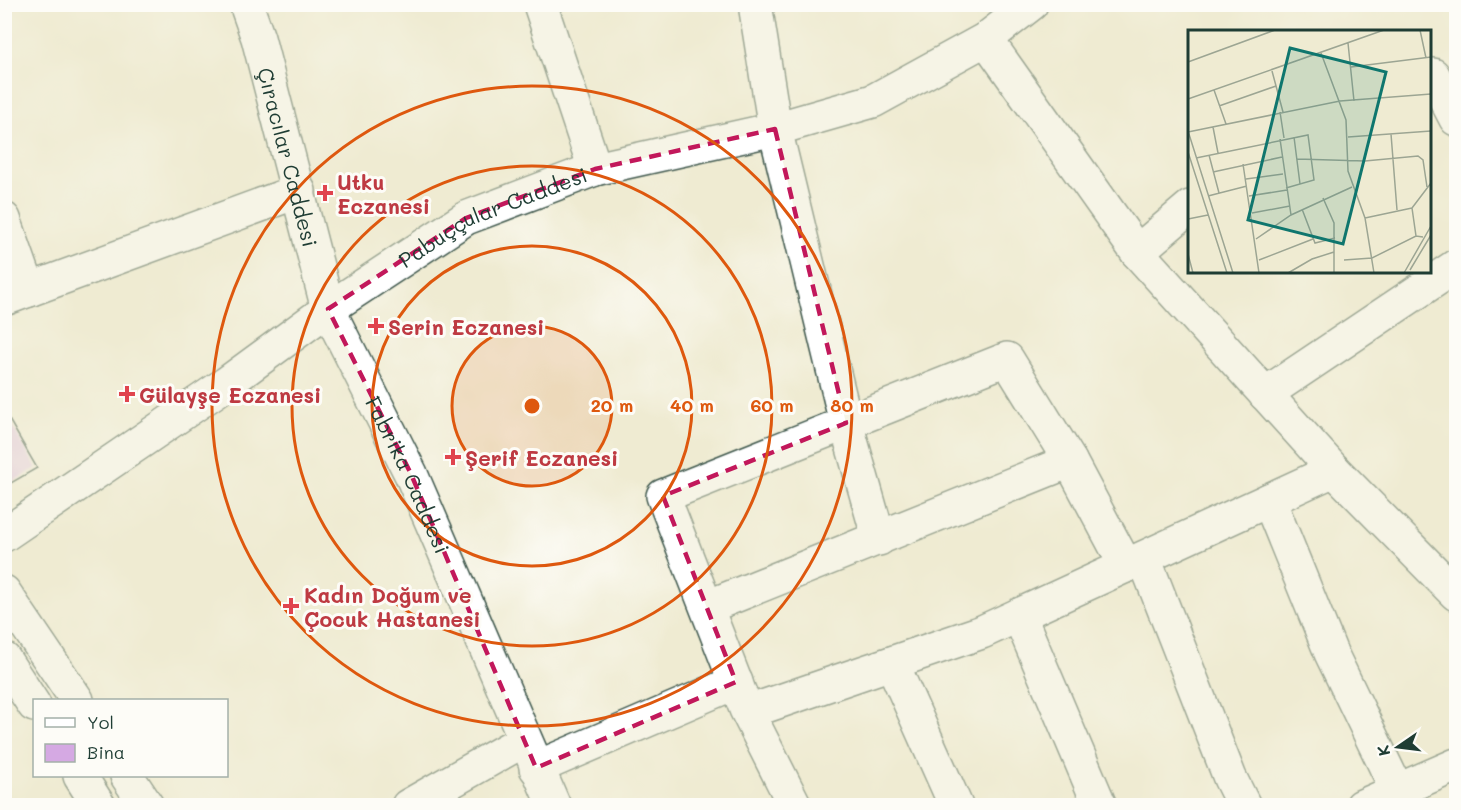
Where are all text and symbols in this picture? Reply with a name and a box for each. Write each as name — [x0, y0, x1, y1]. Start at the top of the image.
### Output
inset map — [1188, 30, 1431, 273]
street label: Çıracılar Caddesi — [253, 64, 325, 250]
street label: Pabuççular Caddesi — [393, 160, 591, 273]
place label: Utku Eczanesi — [337, 168, 430, 219]
marker: Utku Eczanesi — [318, 186, 332, 200]
place label: Serin Eczanesi — [388, 313, 544, 340]
marker: Serin Eczanesi — [369, 319, 383, 333]
place label: Gülayşe Eczanesi — [139, 381, 321, 409]
marker: Gülayşe Eczanesi — [120, 387, 134, 401]
street label: Fabrika Caddesi — [360, 391, 457, 557]
text: 20 m — [591, 393, 633, 417]
text: 40 m — [670, 393, 714, 417]
text: 60 m — [750, 393, 794, 417]
text: 80 m — [830, 393, 874, 417]
centre of rings — [522, 396, 542, 416]
place label: Şerif Eczanesi — [465, 444, 618, 471]
marker: Şerif Eczanesi — [446, 450, 460, 464]
place label: Kadın Doğum ve Çocuk Hastanesi — [304, 581, 481, 632]
marker: Kadın Doğum ve Çocuk Hastanesi — [282, 597, 300, 615]
legend — [33, 699, 228, 777]
text: Yol — [87, 710, 114, 734]
north arrow — [1368, 717, 1428, 777]
text: Bina — [87, 740, 125, 764]
text: K — [1371, 743, 1394, 758]

